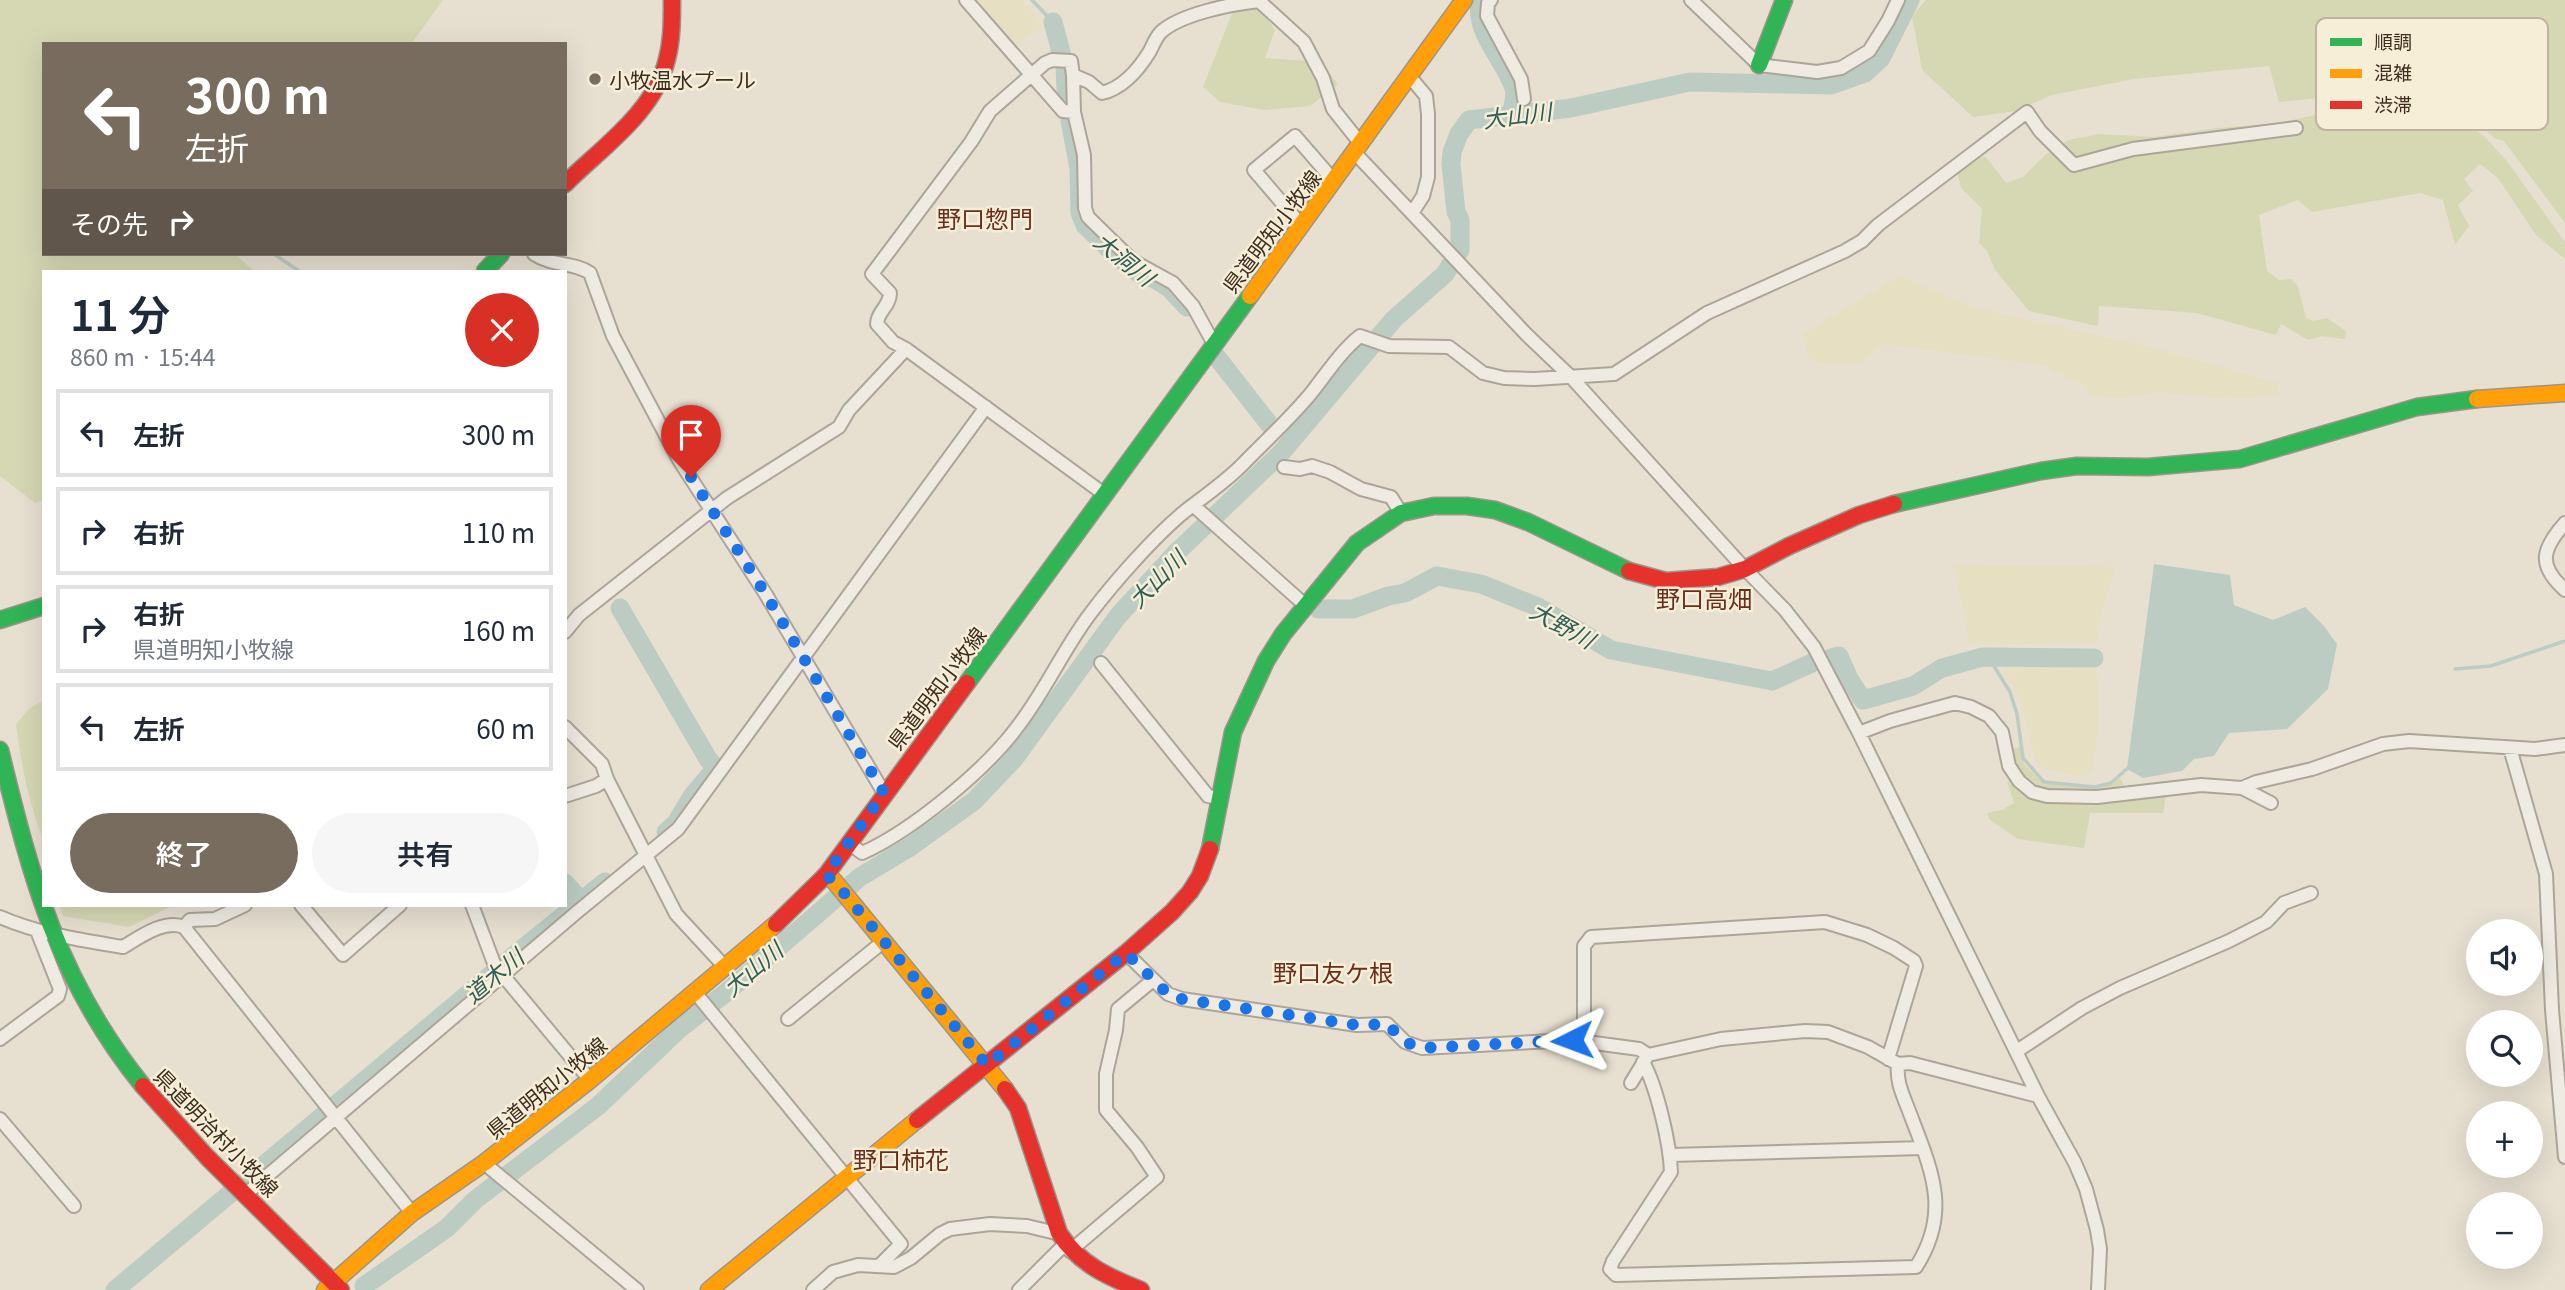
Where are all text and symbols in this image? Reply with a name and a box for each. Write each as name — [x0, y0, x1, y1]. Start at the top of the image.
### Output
legend — [2316, 18, 2548, 130]
text: 順調 — [2374, 27, 2412, 54]
text: 300 m — [185, 57, 330, 128]
text: 混雑 — [2374, 58, 2412, 85]
place label: 小牧温水プール — [609, 64, 756, 94]
icon: left — [70, 70, 161, 161]
marker: 小牧温水プール — [587, 71, 603, 87]
text: 渋滞 — [2374, 90, 2412, 117]
water label: 大山川 — [1481, 93, 1556, 135]
text: 左折 — [185, 123, 249, 169]
street label: 県道明知小牧線 — [1215, 163, 1327, 299]
district label: 野口惣門 — [937, 200, 1033, 235]
icon: right — [162, 203, 200, 241]
text: その先 — [70, 204, 148, 241]
water label: 大洞川 — [1087, 223, 1165, 295]
text: 11 分 — [70, 282, 170, 343]
button: close — [465, 293, 539, 367]
text: 860 m · 15:44 — [70, 339, 215, 373]
pin — [661, 405, 721, 477]
icon: left — [74, 414, 112, 452]
text: 左折 — [133, 415, 185, 452]
text: 300 m — [462, 415, 535, 452]
icon: arrive — [672, 416, 710, 454]
icon: right — [74, 512, 112, 550]
text: 右折 — [133, 513, 185, 550]
text: 110 m — [462, 513, 535, 550]
water label: 大山川 — [1120, 539, 1195, 614]
district label: 野口高畑 — [1656, 580, 1752, 615]
water label: 大野川 — [1525, 592, 1604, 657]
text: 右折 — [133, 594, 185, 631]
icon: right — [74, 610, 112, 648]
text: 160 m — [462, 611, 535, 648]
street label: 県道明知小牧線 — [880, 620, 992, 756]
text: 県道明知小牧線 — [133, 631, 294, 665]
icon: left — [74, 708, 112, 746]
text: 左折 — [133, 709, 185, 746]
text: 60 m — [476, 709, 535, 746]
button: 終了 — [70, 813, 298, 893]
button: 共有 — [312, 813, 539, 893]
map controls — [2466, 919, 2543, 1269]
button: sound — [2466, 919, 2543, 996]
water label: 大山川 — [715, 931, 792, 1003]
water label: 道木川 — [456, 938, 533, 1010]
district label: 野口友ケ根 — [1273, 954, 1393, 989]
position arrow — [1535, 1003, 1609, 1077]
button: search — [2466, 1010, 2543, 1087]
street label: 県道明知小牧線 — [479, 1029, 613, 1145]
street label: 県道明治村小牧線 — [148, 1061, 286, 1203]
button: + — [2466, 1101, 2543, 1178]
district label: 野口柿花 — [853, 1141, 949, 1176]
button: − — [2466, 1192, 2543, 1269]

